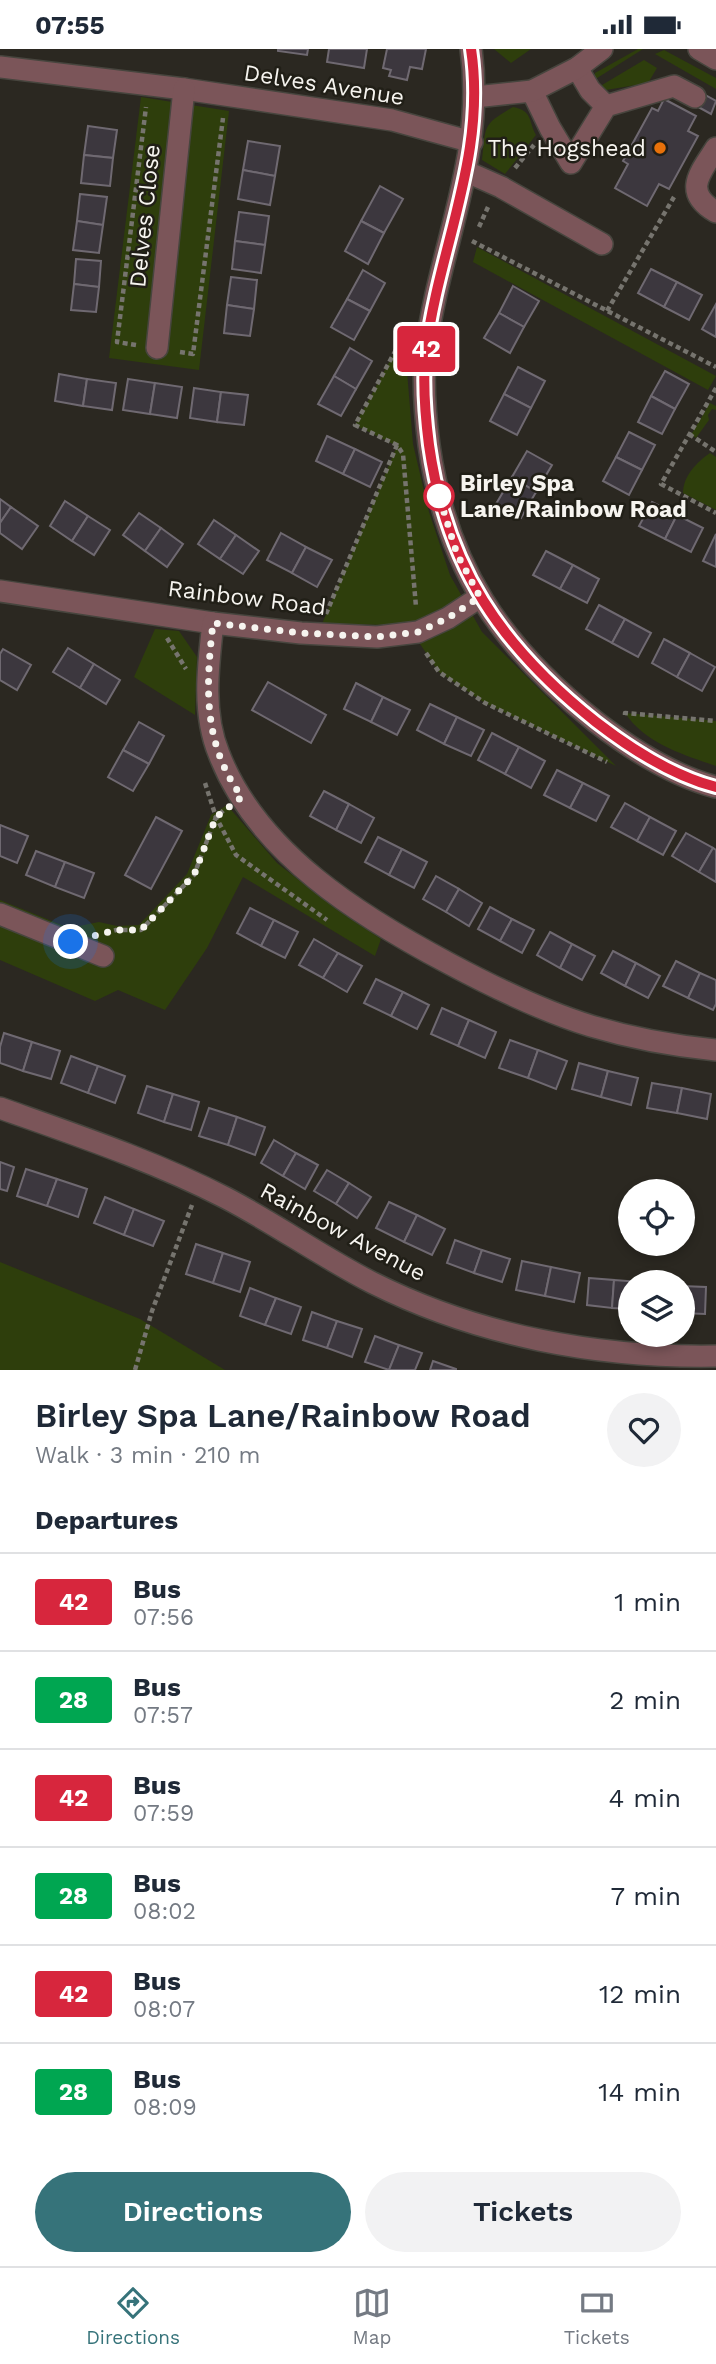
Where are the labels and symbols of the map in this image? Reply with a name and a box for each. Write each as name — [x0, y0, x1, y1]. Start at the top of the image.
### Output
street label: Delves Avenue — [242, 59, 406, 111]
place label: The Hogshead — [487, 135, 646, 162]
marker: The Hogshead — [652, 140, 668, 156]
street label: Delves Close — [124, 143, 166, 289]
line badge: 42 — [394, 326, 458, 372]
place label: Birley Spa Lane/Rainbow Road — [460, 470, 687, 523]
marker: Birley Spa Lane/Rainbow Road — [424, 481, 454, 511]
street label: Rainbow Road — [166, 575, 328, 621]
your location — [53, 924, 88, 959]
street label: Rainbow Avenue — [256, 1177, 430, 1287]

